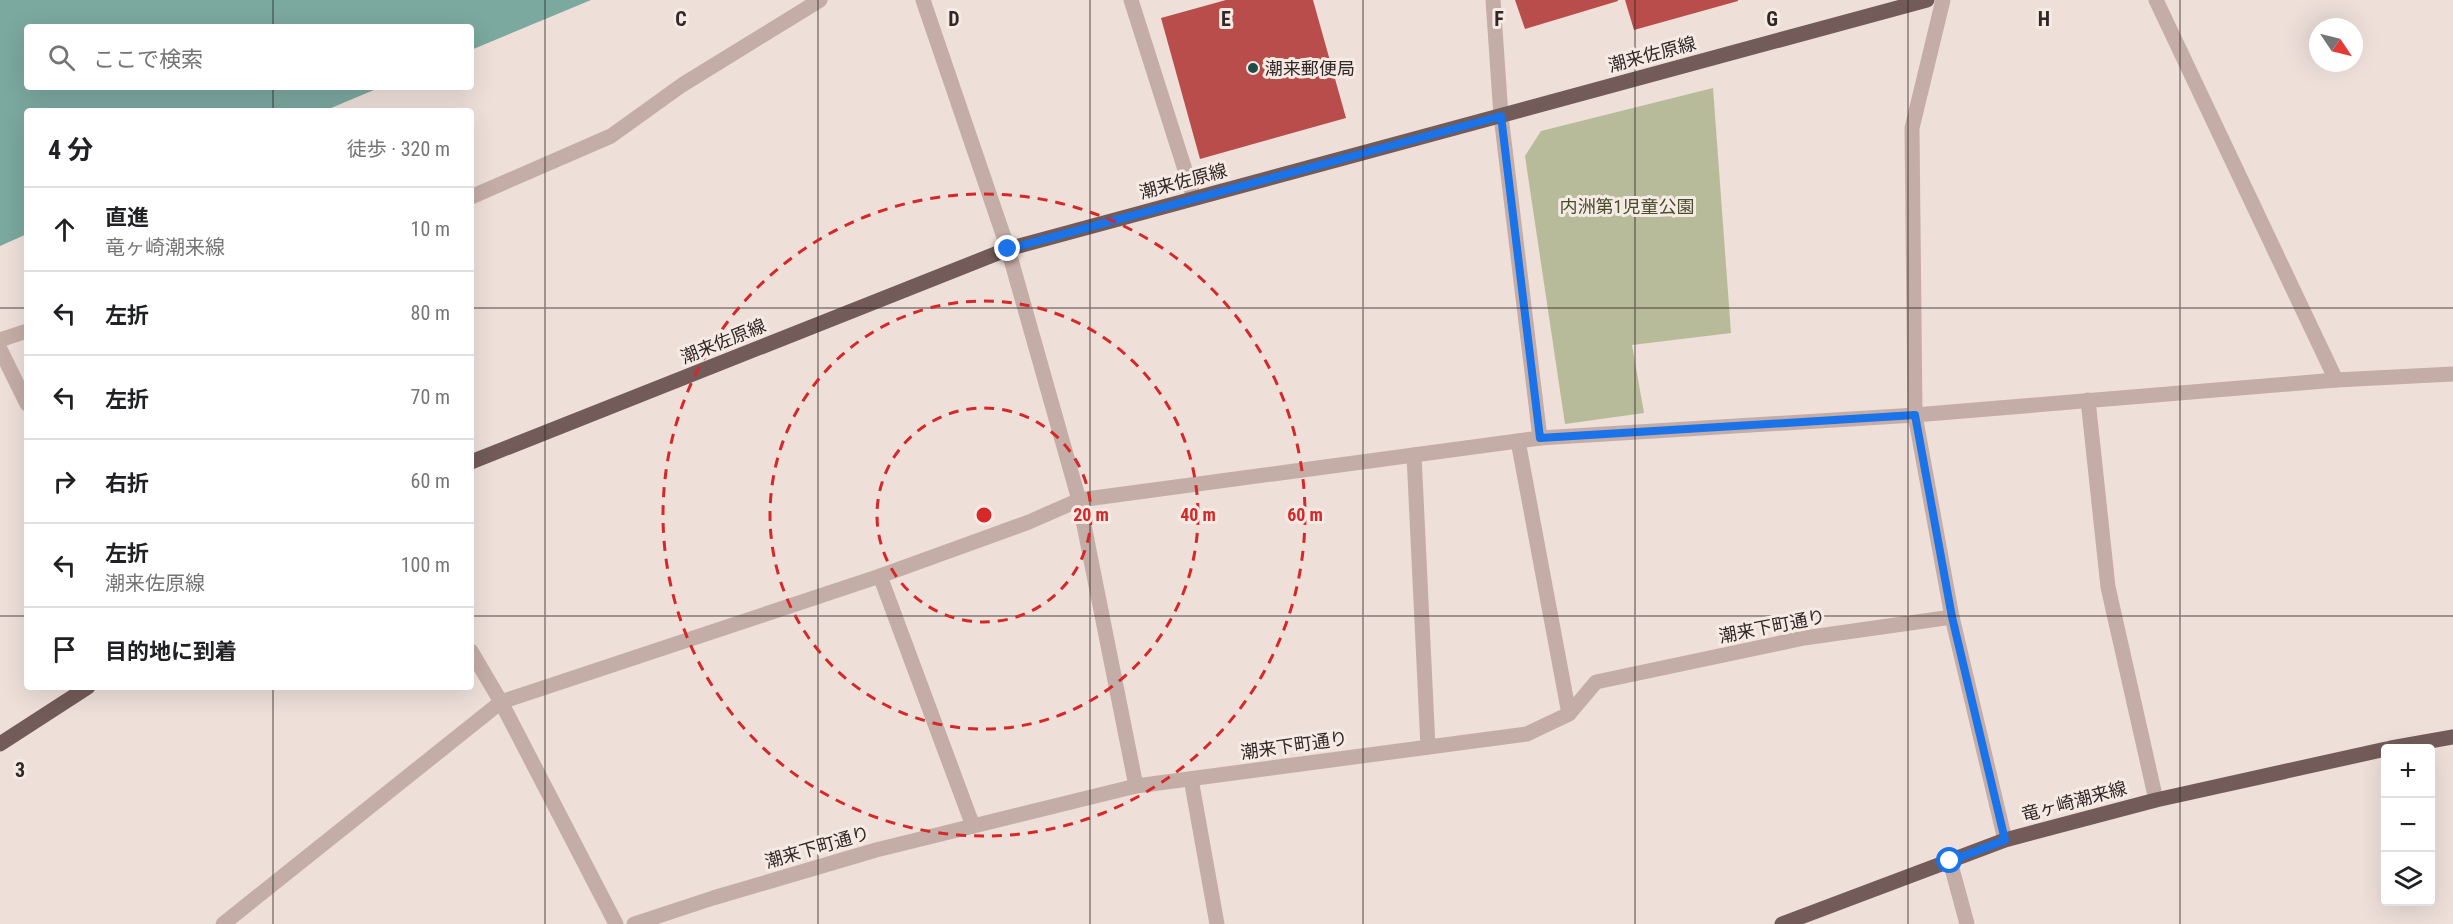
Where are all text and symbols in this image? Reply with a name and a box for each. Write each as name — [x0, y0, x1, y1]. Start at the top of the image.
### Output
text: C — [675, 7, 687, 31]
text: D — [948, 7, 960, 31]
text: E — [1221, 7, 1231, 31]
text: F — [1494, 7, 1504, 31]
text: G — [1766, 7, 1778, 31]
text: H — [2038, 7, 2050, 31]
north arrow — [2309, 18, 2363, 72]
search box — [24, 24, 474, 90]
street label: 潮来佐原線 — [1606, 32, 1698, 76]
icon: search — [45, 41, 78, 74]
text: ここで検索 — [93, 47, 203, 72]
place label: 潮来郵便局 — [1265, 58, 1355, 79]
marker: 潮来郵便局 — [1246, 61, 1260, 75]
text: 4 分 — [48, 135, 93, 165]
text: 徒歩 · 320 m — [347, 137, 450, 161]
street label: 潮来佐原線 — [1137, 159, 1229, 203]
park label: 内洲第1児童公園 — [1560, 196, 1694, 217]
text: 直進 — [105, 205, 149, 230]
icon: ahead — [48, 213, 81, 246]
text: 10 m — [411, 217, 450, 241]
text: 竜ヶ崎潮来線 — [105, 235, 225, 259]
route end — [994, 235, 1020, 261]
icon: left — [48, 297, 81, 330]
text: 80 m — [411, 301, 450, 325]
text: 左折 — [105, 303, 149, 328]
street label: 潮来佐原線 — [677, 314, 769, 368]
icon: left — [48, 381, 81, 414]
text: 70 m — [411, 385, 450, 409]
text: 左折 — [105, 387, 149, 412]
icon: right — [48, 465, 81, 498]
text: 60 m — [411, 469, 450, 493]
text: 右折 — [105, 471, 149, 496]
text: 20 m — [1073, 504, 1109, 525]
text: 40 m — [1180, 504, 1216, 525]
text: 60 m — [1287, 504, 1323, 525]
centre of rings — [974, 505, 994, 525]
text: 左折 — [105, 541, 149, 566]
icon: left — [48, 549, 81, 582]
text: 100 m — [401, 553, 450, 577]
text: 潮来佐原線 — [105, 571, 205, 595]
street label: 潮来下町通り — [1717, 605, 1827, 647]
icon: arrive — [48, 633, 81, 666]
text: 目的地に到着 — [105, 639, 237, 664]
street label: 潮来下町通り — [1239, 727, 1349, 763]
map controls — [2381, 744, 2435, 906]
button: + — [2381, 744, 2435, 798]
text: 3 — [15, 758, 25, 782]
street label: 竜ヶ崎潮来線 — [2019, 777, 2129, 825]
button: − — [2381, 798, 2435, 852]
street label: 潮来下町通り — [762, 822, 872, 872]
route start — [1936, 847, 1962, 873]
button: layers — [2381, 852, 2435, 906]

